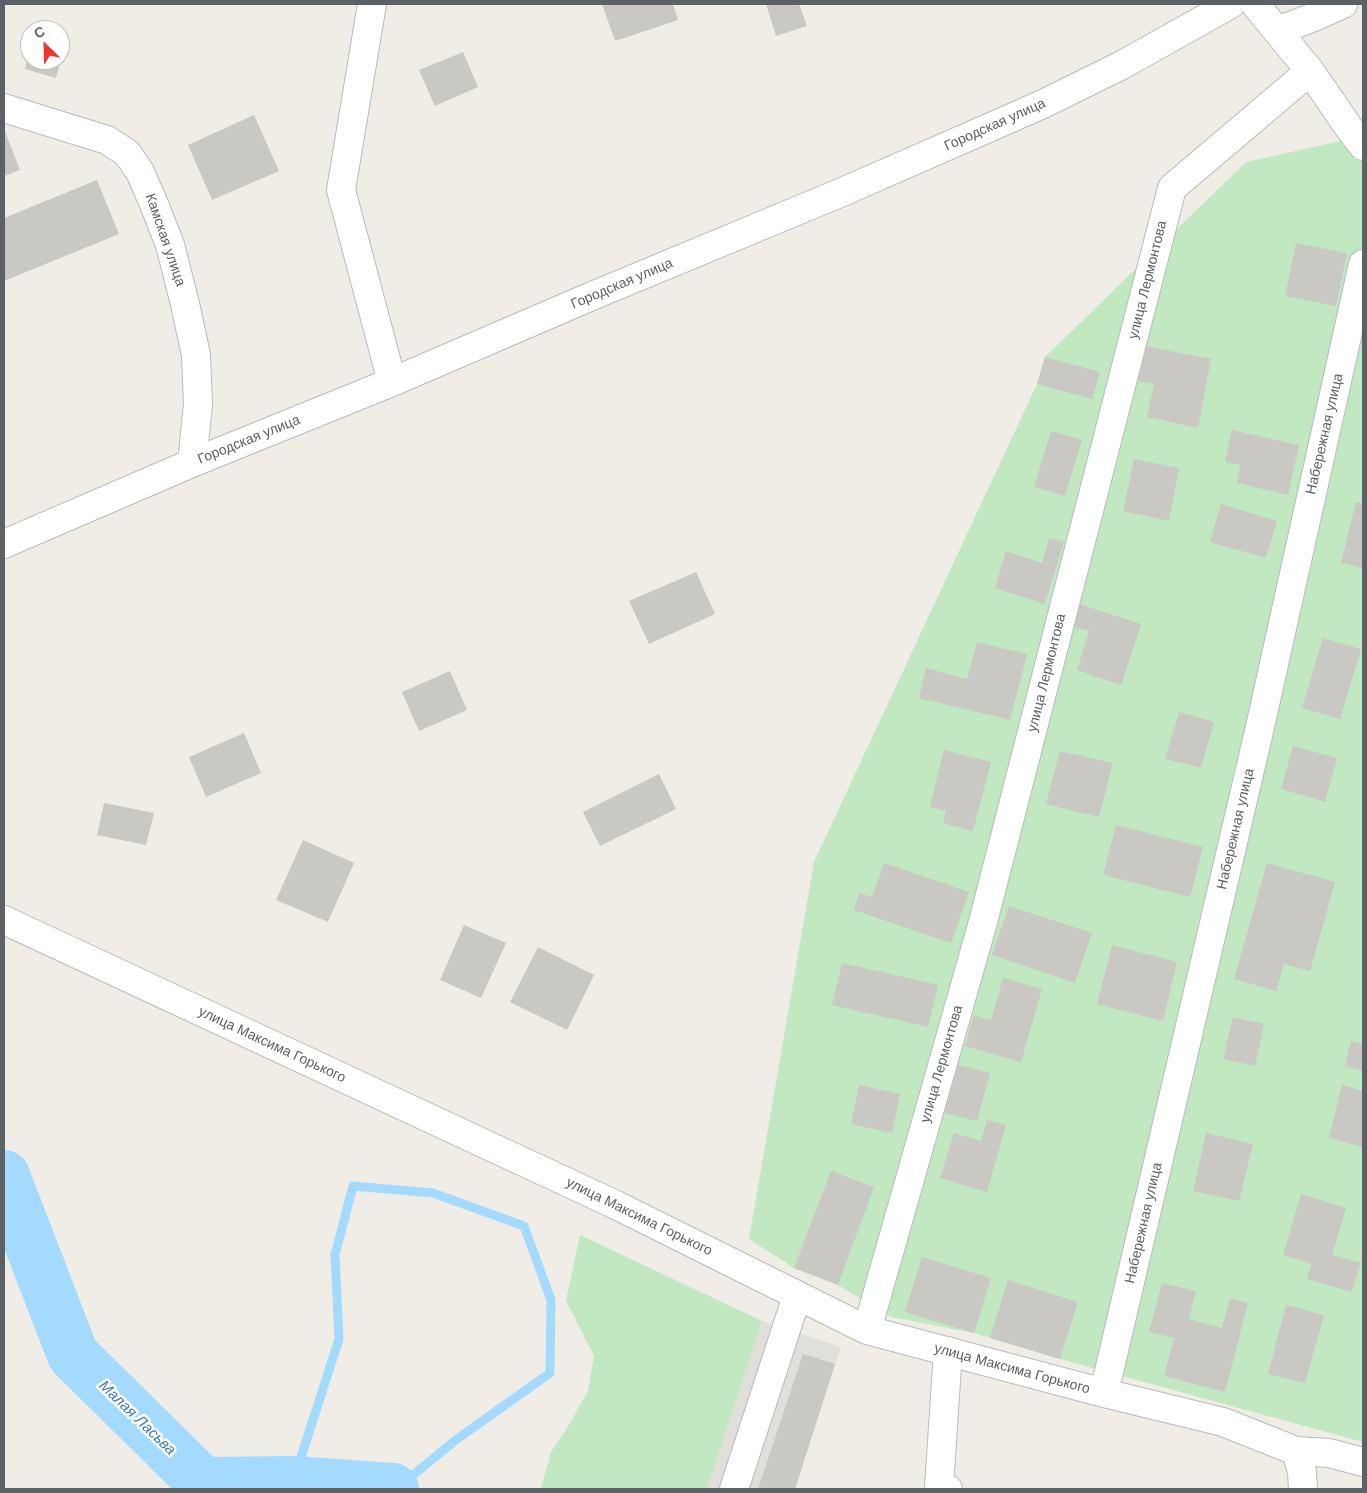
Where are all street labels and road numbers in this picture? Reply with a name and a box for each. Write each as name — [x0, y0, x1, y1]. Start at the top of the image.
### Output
street label: Городская улица — [942, 95, 1048, 155]
street label: Камская улица — [141, 192, 189, 288]
street label: улица Лермонтова — [1125, 219, 1171, 341]
street label: Городская улица — [569, 255, 675, 313]
street label: Набережная улица — [1303, 372, 1347, 496]
street label: Городская улица — [195, 412, 303, 468]
street label: улица Лермонтова — [1024, 612, 1070, 734]
street label: Набережная улица — [1214, 767, 1258, 891]
street label: улица Максима Горького — [196, 1003, 348, 1087]
street label: улица Лермонтова — [917, 1003, 967, 1125]
street label: Набережная улица — [1122, 1161, 1166, 1285]
street label: улица Максима Горького — [563, 1174, 715, 1260]
street label: улица Максима Горького — [932, 1340, 1092, 1398]

